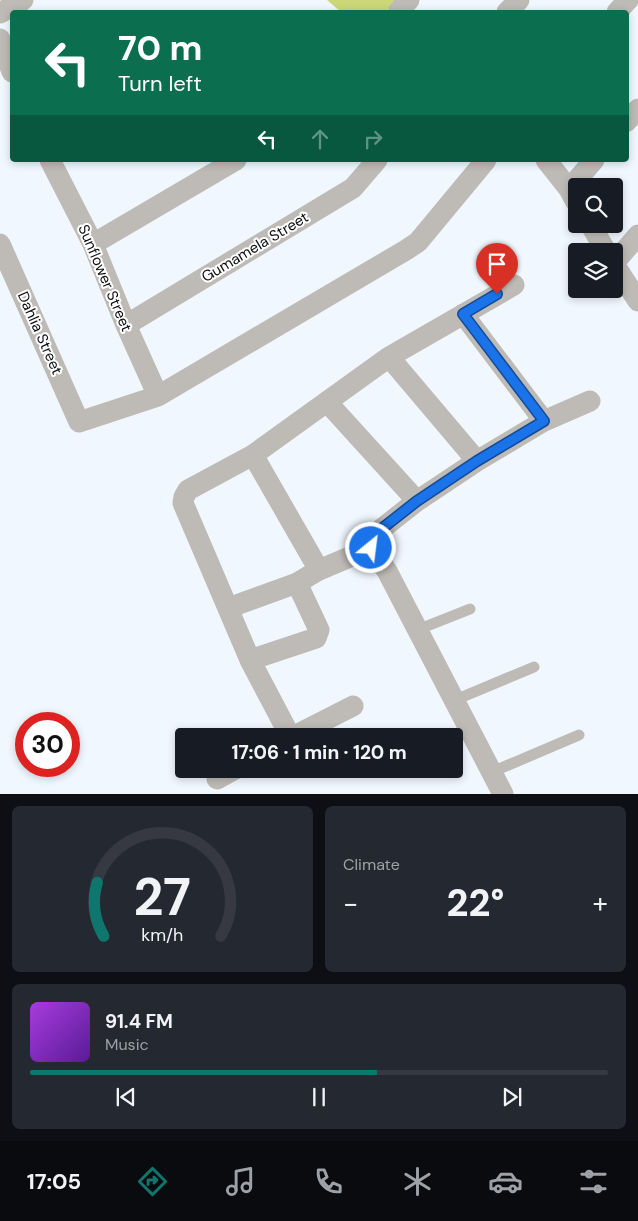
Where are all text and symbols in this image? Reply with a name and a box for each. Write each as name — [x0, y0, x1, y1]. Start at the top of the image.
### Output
text: 70 m — [118, 25, 202, 71]
icon: left — [35, 30, 100, 95]
text: Turn left — [118, 69, 202, 98]
icon: left — [253, 125, 281, 153]
icon: ahead — [306, 125, 334, 153]
icon: right — [359, 125, 387, 153]
map controls — [568, 178, 623, 298]
button: search — [568, 178, 623, 233]
street label: Gumamela Street — [198, 207, 312, 287]
street label: Sunflower Street — [73, 221, 137, 335]
pin — [476, 243, 518, 294]
button: layers — [568, 243, 623, 298]
icon: arrive — [483, 250, 511, 278]
street label: Dahlia Street — [13, 288, 67, 378]
position arrow — [344, 521, 396, 573]
speed limit sign: 30 — [15, 712, 80, 777]
text: 17:06 · 1 min · 120 m — [231, 740, 407, 765]
text: Climate — [343, 854, 400, 875]
text: 27 — [134, 863, 191, 931]
text: 22° — [447, 878, 504, 928]
text: − — [343, 885, 358, 922]
text: + — [593, 885, 608, 922]
text: km/h — [141, 923, 184, 947]
text: 91.4 FM — [105, 1009, 173, 1034]
text: Music — [105, 1034, 149, 1055]
icon: previous — [112, 1083, 140, 1111]
icon: pause — [305, 1083, 333, 1111]
icon: next — [498, 1083, 526, 1111]
icon: directions — [135, 1164, 170, 1199]
icon: music — [223, 1164, 258, 1199]
icon: phone — [311, 1164, 346, 1199]
icon: climate — [400, 1164, 435, 1199]
icon: car — [488, 1164, 523, 1199]
icon: filters — [576, 1164, 611, 1199]
text: 17:05 — [27, 1167, 81, 1196]

